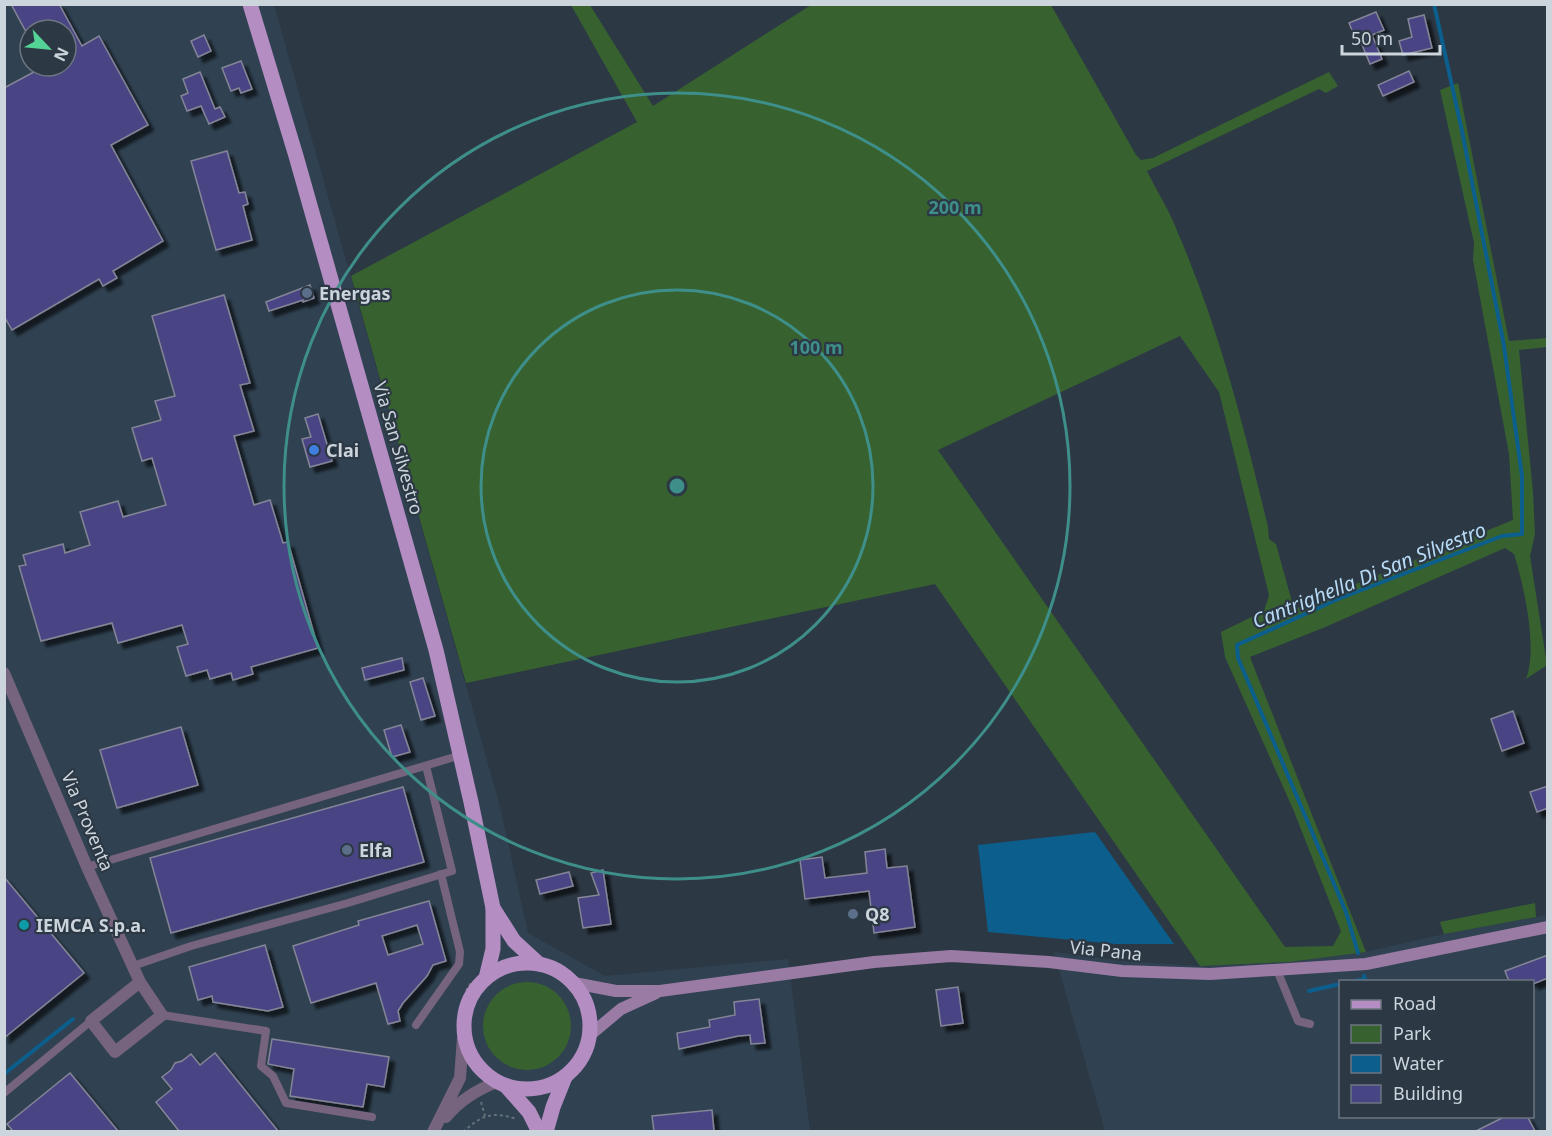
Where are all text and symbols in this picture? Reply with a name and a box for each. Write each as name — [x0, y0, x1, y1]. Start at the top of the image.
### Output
north arrow — [18, 18, 78, 78]
scale bar — [1342, 18, 1440, 56]
text: 50 m — [1351, 26, 1393, 50]
text: N — [49, 44, 74, 65]
text: 200 m — [928, 195, 982, 219]
place label: Energas — [319, 281, 391, 305]
marker: Energas — [300, 286, 314, 300]
text: 100 m — [789, 335, 843, 359]
street label: Via San Silvestro — [369, 379, 429, 517]
place label: Clai — [326, 438, 359, 462]
marker: Clai — [307, 443, 321, 457]
centre of rings — [667, 476, 687, 496]
water label: Cantrighella Di San Silvestro — [1248, 516, 1490, 634]
street label: Via Proventa — [56, 768, 120, 874]
place label: Elfa — [359, 838, 392, 862]
marker: Elfa — [340, 843, 354, 857]
place label: Q8 — [865, 902, 890, 926]
marker: Q8 — [846, 907, 860, 921]
place label: IEMCA S.p.a. — [36, 913, 146, 937]
marker: IEMCA S.p.a. — [17, 918, 31, 932]
street label: Via Pana — [1069, 934, 1143, 966]
legend — [1339, 980, 1534, 1118]
text: Road — [1393, 991, 1436, 1015]
text: Park — [1393, 1021, 1431, 1045]
text: Water — [1393, 1051, 1444, 1075]
text: Building — [1393, 1081, 1463, 1105]

